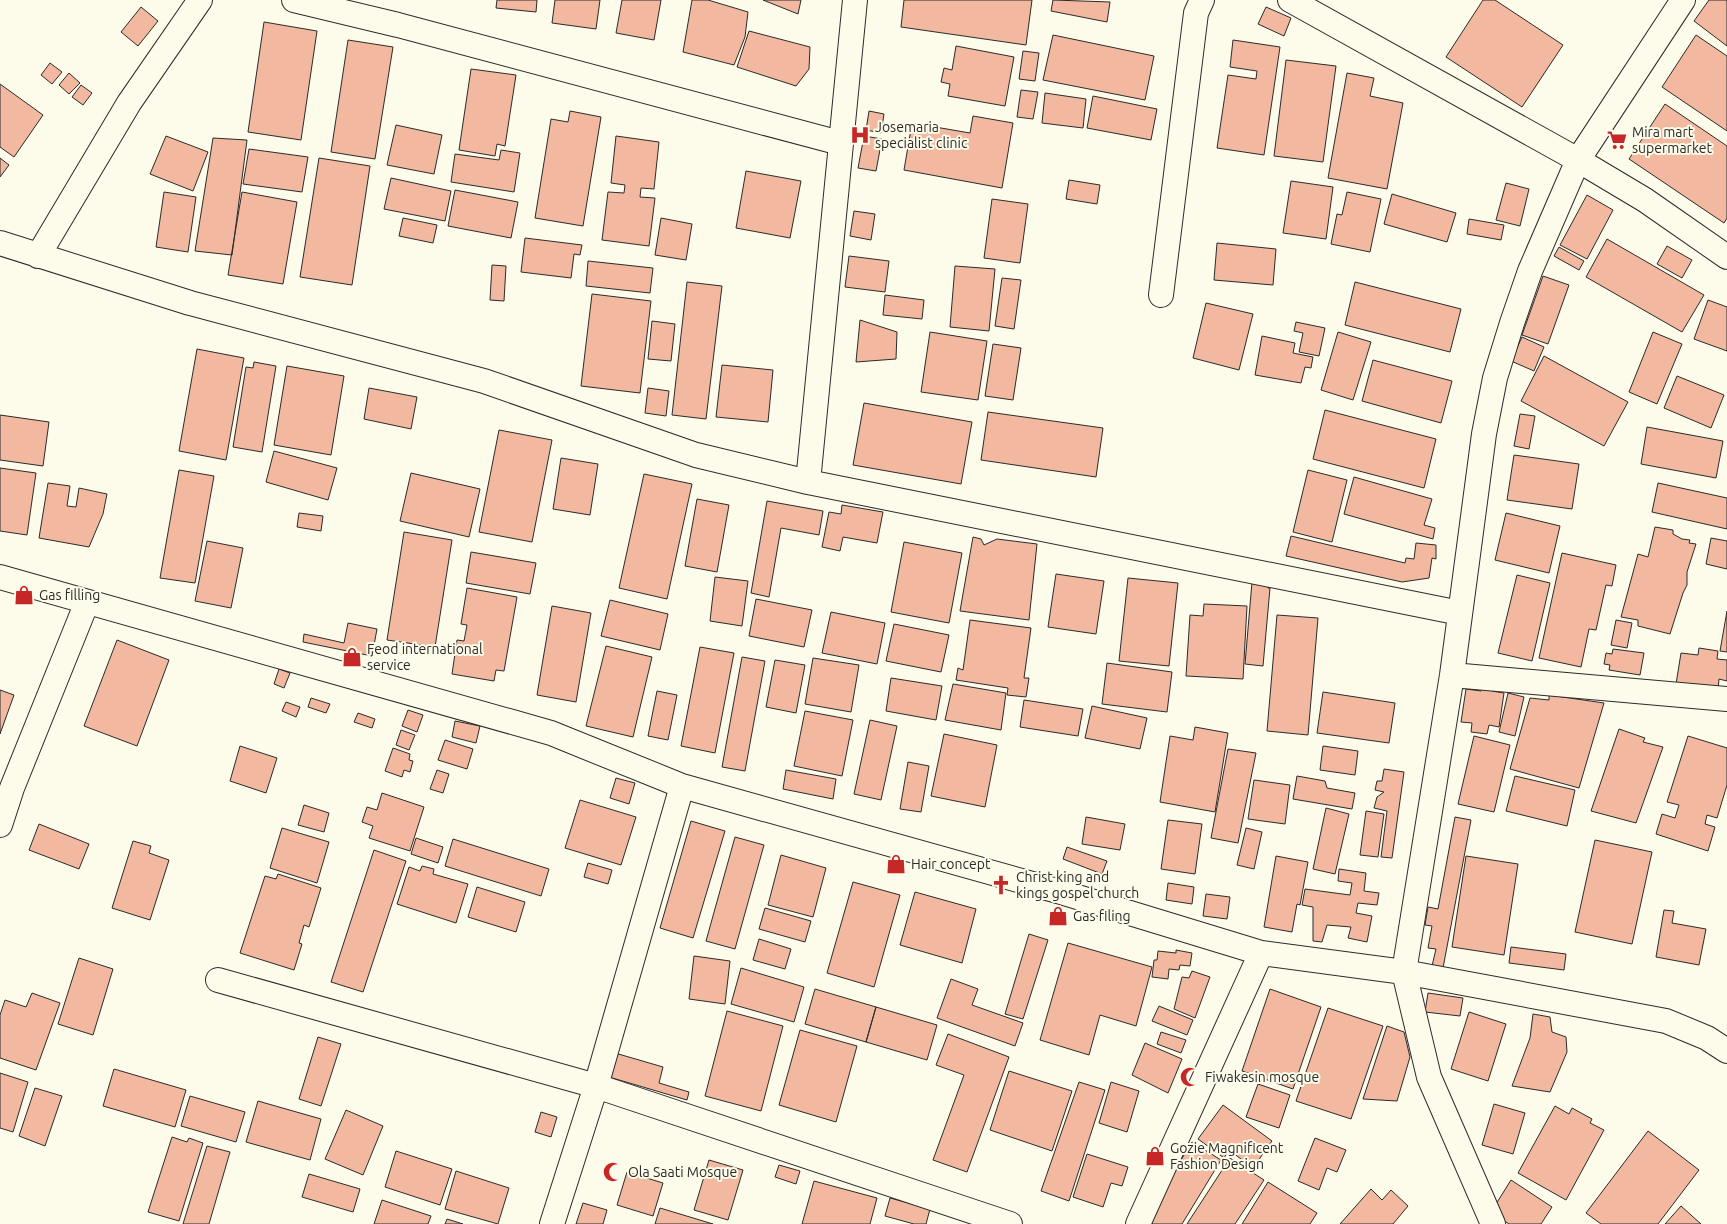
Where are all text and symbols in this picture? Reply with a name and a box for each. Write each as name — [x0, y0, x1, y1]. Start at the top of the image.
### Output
place label: Josemaria specialist clinic — [875, 119, 968, 151]
hospital icon: Josemaria specialist clinic — [849, 124, 871, 146]
place label: Mira mart supermarket — [1632, 124, 1712, 156]
supermarket icon: Mira mart supermarket — [1606, 129, 1628, 151]
shop icon: Gas filling — [13, 584, 35, 606]
place label: Gas filling — [39, 587, 100, 603]
place label: Feod international service — [367, 641, 483, 673]
shop icon: Feod international service — [341, 646, 363, 668]
shop icon: Hair concept — [885, 853, 907, 875]
place label: Hair concept — [911, 856, 991, 872]
place label: Christ king and kings gospel church — [1016, 869, 1139, 901]
church icon: Christ king and kings gospel church — [990, 874, 1012, 896]
shop icon: Gas filing — [1047, 905, 1069, 927]
place label: Gas filing — [1073, 908, 1131, 924]
mosque icon: Fiwakesin mosque — [1179, 1066, 1201, 1088]
place label: Fiwakesin mosque — [1205, 1069, 1319, 1085]
place label: Gozie Magnificent Fashion Design — [1170, 1140, 1284, 1172]
shop icon: Gozie Magnificent Fashion Design — [1144, 1145, 1166, 1167]
mosque icon: Ola Saati Mosque — [602, 1161, 624, 1183]
place label: Ola Saati Mosque — [628, 1164, 737, 1180]

